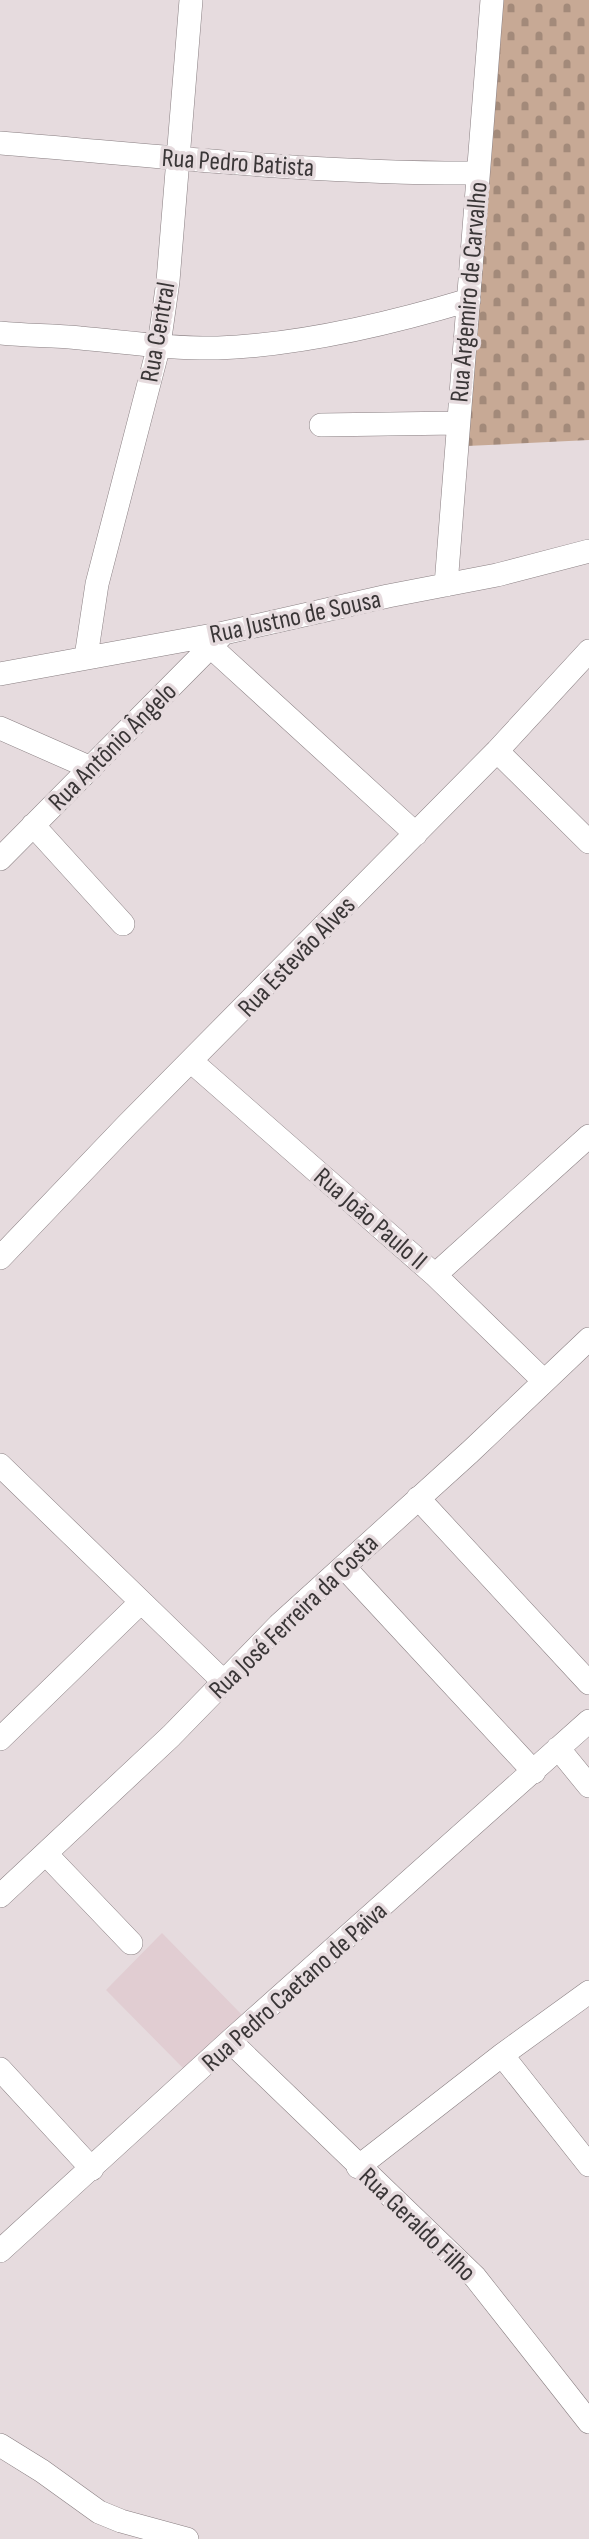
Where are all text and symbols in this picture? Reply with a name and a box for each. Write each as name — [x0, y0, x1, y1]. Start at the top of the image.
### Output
street label: Rua Pedro Batista — [161, 143, 315, 184]
street label: Rua Argemiro de Carvalho — [444, 181, 495, 404]
street label: Rua Central — [134, 280, 183, 385]
street label: Rua Justno de Sousa — [207, 584, 384, 651]
street label: Rua Antônio Ângelo — [43, 677, 184, 818]
street label: Rua Estevão Alves — [232, 890, 362, 1024]
street label: Rua João Paulo II — [307, 1162, 433, 1277]
street label: Rua José Ferreira da Costa — [203, 1528, 385, 1706]
street label: Rua Pedro Caetano de Paiva — [196, 1896, 394, 2078]
street label: Rua Geraldo Filho — [352, 2162, 482, 2288]

